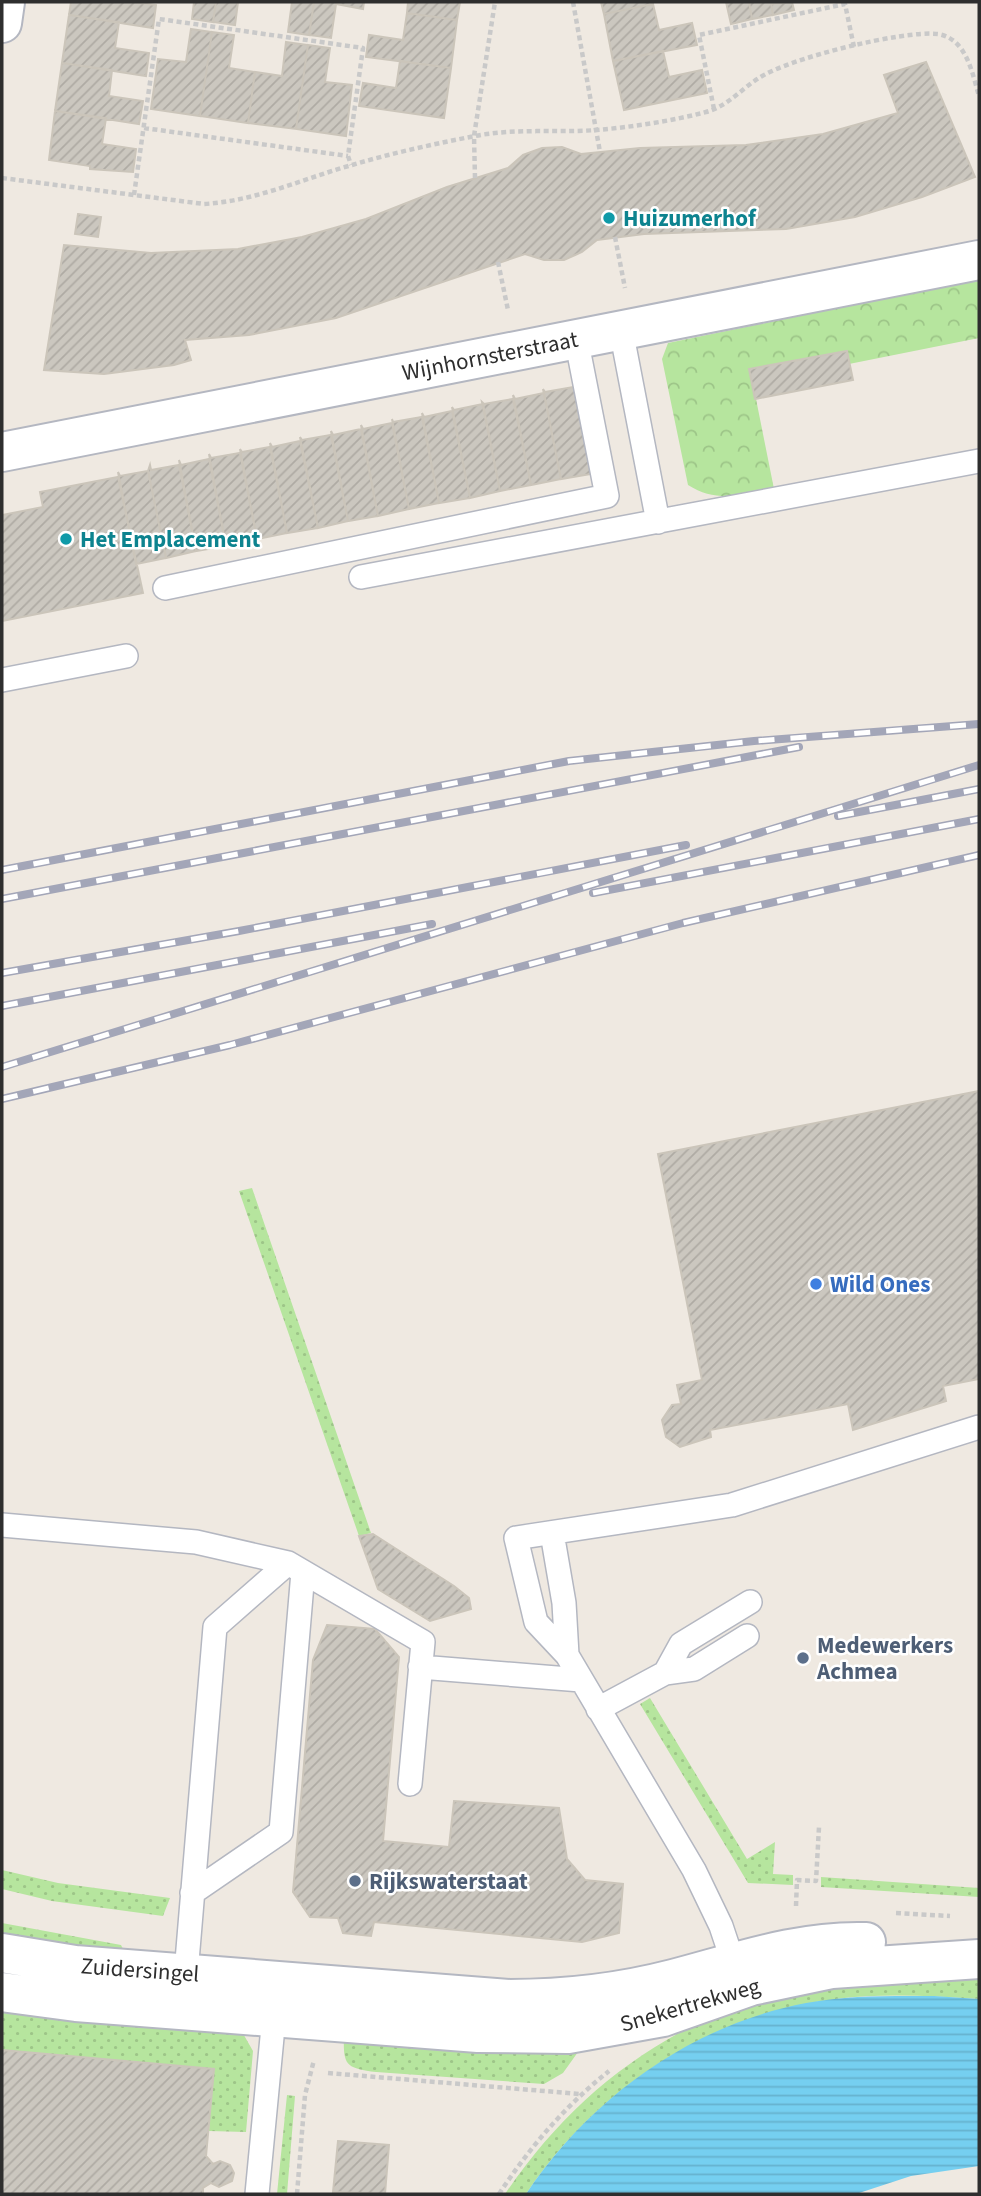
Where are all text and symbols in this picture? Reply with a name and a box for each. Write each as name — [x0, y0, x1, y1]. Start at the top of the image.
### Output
place label: Huizumerhof — [623, 202, 757, 235]
marker: Huizumerhof — [601, 210, 617, 226]
street label: Wijnhornsterstraat — [399, 323, 581, 389]
place label: Het Emplacement — [80, 523, 261, 556]
marker: Het Emplacement — [58, 531, 74, 547]
place label: Wild Ones — [830, 1268, 930, 1301]
marker: Wild Ones — [808, 1276, 824, 1292]
place label: Medewerkers Achmea — [816, 1629, 953, 1688]
marker: Medewerkers Achmea — [795, 1650, 811, 1666]
place label: Rijkswaterstaat — [369, 1865, 528, 1898]
marker: Rijkswaterstaat — [347, 1873, 363, 1889]
street label: Zuidersingel — [80, 1949, 200, 1991]
street label: Snekertrekweg — [616, 1969, 764, 2041]

